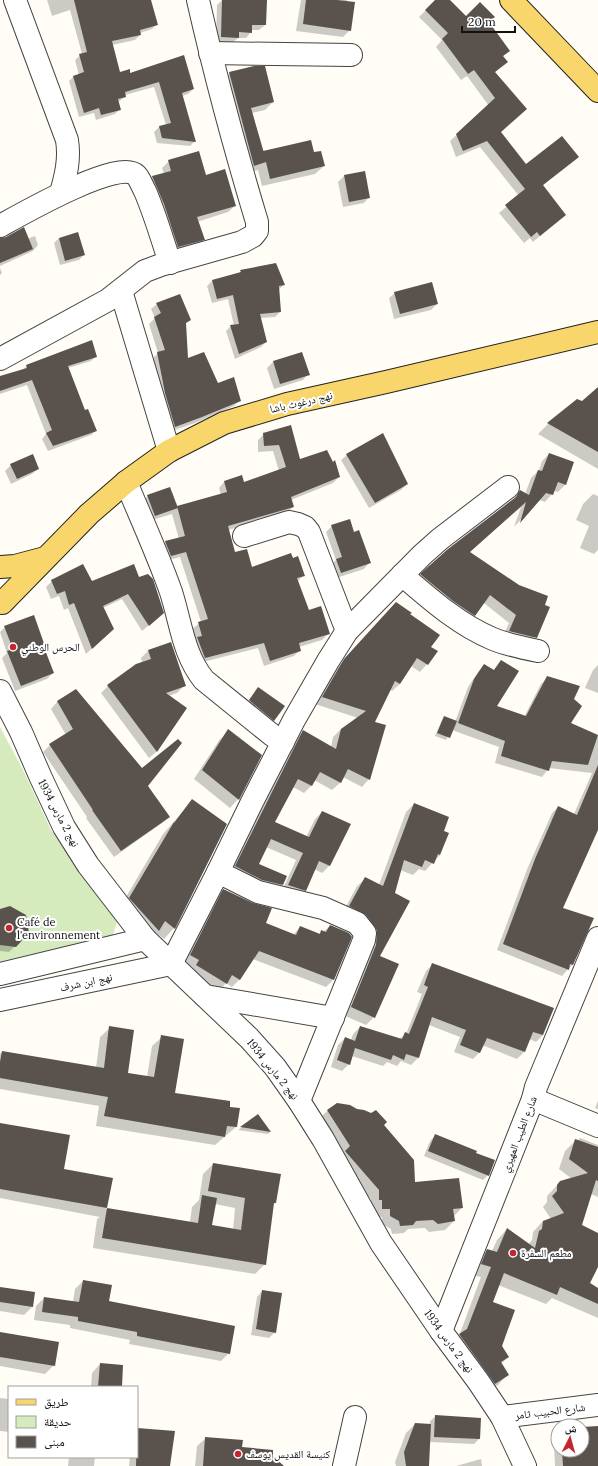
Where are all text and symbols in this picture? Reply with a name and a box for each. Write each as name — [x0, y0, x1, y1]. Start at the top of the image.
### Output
scale bar — [462, 8, 515, 34]
text: 20 m — [468, 14, 496, 29]
street label: نهج درغوث باشا — [268, 388, 334, 416]
place label: الحرس الوطني — [21, 640, 80, 656]
marker: الحرس الوطني — [8, 642, 18, 652]
street label: نهج 2 مارس 1934 — [35, 777, 83, 849]
place label: Café de l'environnement — [17, 915, 101, 942]
marker: Café de l'environnement — [4, 923, 14, 933]
street label: نهج ابن شرف — [58, 970, 114, 994]
street label: نهج 2 مارس 1934 — [244, 1036, 302, 1102]
street label: شارع الطيب المهيري — [498, 1094, 542, 1175]
place label: مطعم السفرة — [521, 1246, 572, 1261]
marker: مطعم السفرة — [508, 1248, 518, 1258]
street label: نهج 2 مارس 1934 — [421, 1307, 477, 1375]
legend — [8, 1386, 138, 1458]
text: طريق — [44, 1394, 69, 1409]
street label: شارع الحبيب ثامر — [513, 1400, 586, 1422]
text: حديقة — [44, 1414, 72, 1429]
north arrow — [550, 1418, 590, 1458]
text: ش — [564, 1420, 578, 1437]
text: مبنى — [44, 1434, 65, 1449]
place label: كنيسة القديس يوسف — [246, 1447, 331, 1461]
marker: كنيسة القديس يوسف — [233, 1449, 243, 1459]

